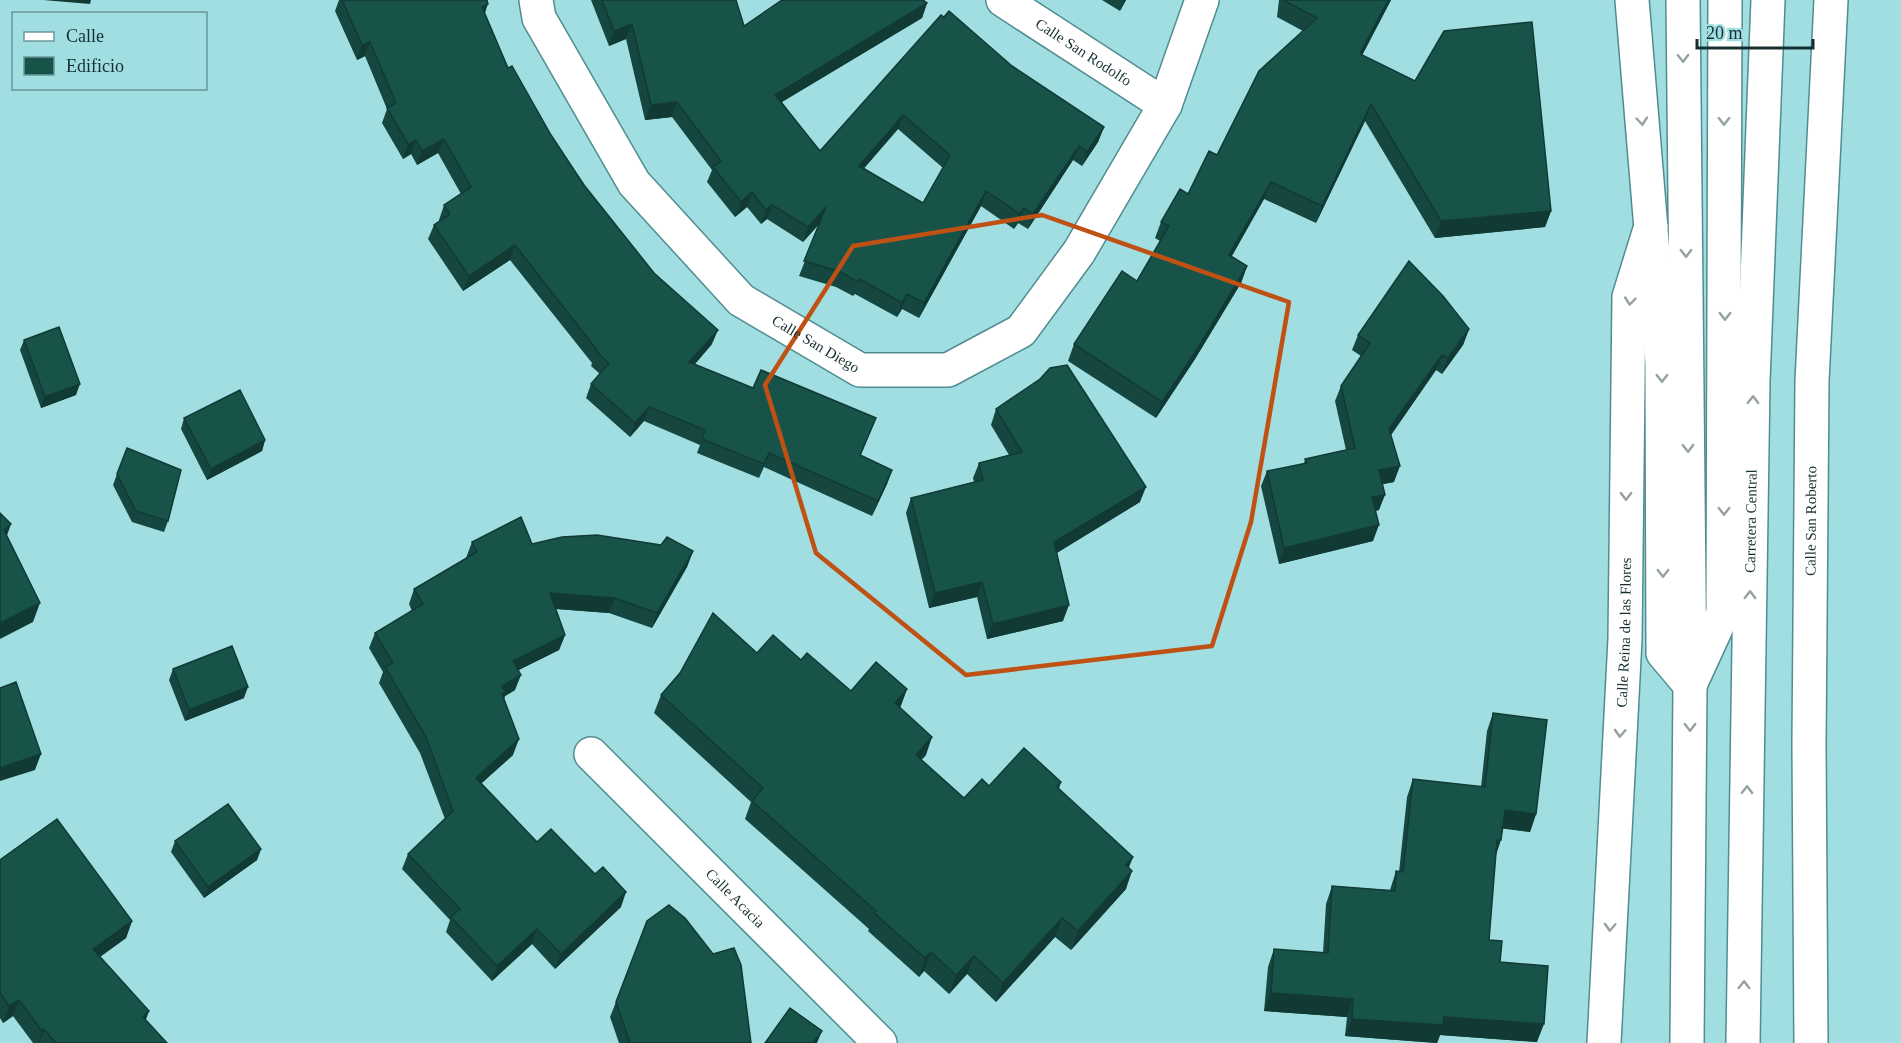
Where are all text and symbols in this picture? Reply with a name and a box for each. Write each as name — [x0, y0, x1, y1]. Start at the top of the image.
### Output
legend — [12, 12, 207, 90]
scale bar — [1697, 12, 1812, 50]
street label: Calle San Rodolfo — [1033, 15, 1134, 89]
text: 20 m — [1706, 23, 1743, 43]
text: Calle — [66, 26, 104, 46]
one-way arrow — [1677, 54, 1689, 63]
text: Edificio — [66, 56, 124, 76]
one-way arrow — [1635, 117, 1648, 126]
one-way arrow — [1718, 117, 1730, 126]
one-way arrow — [1680, 249, 1692, 258]
one-way arrow — [1624, 296, 1636, 306]
street label: Calle San Diego — [769, 312, 862, 376]
one-way arrow — [1719, 312, 1731, 321]
one-way arrow — [1656, 374, 1668, 383]
one-way arrow — [1747, 395, 1759, 404]
one-way arrow — [1682, 444, 1694, 453]
street label: Calle San Roberto — [1802, 466, 1819, 576]
street label: Carretera Central — [1742, 469, 1760, 573]
one-way arrow — [1620, 491, 1632, 500]
one-way arrow — [1718, 507, 1730, 516]
street label: Calle Reina de las Flores — [1613, 557, 1634, 708]
one-way arrow — [1657, 569, 1669, 578]
one-way arrow — [1744, 590, 1756, 599]
one-way arrow — [1684, 723, 1696, 732]
one-way arrow — [1613, 728, 1626, 737]
one-way arrow — [1741, 785, 1753, 794]
street label: Calle Acacia — [703, 866, 768, 931]
one-way arrow — [1603, 923, 1616, 932]
one-way arrow — [1738, 980, 1750, 989]

